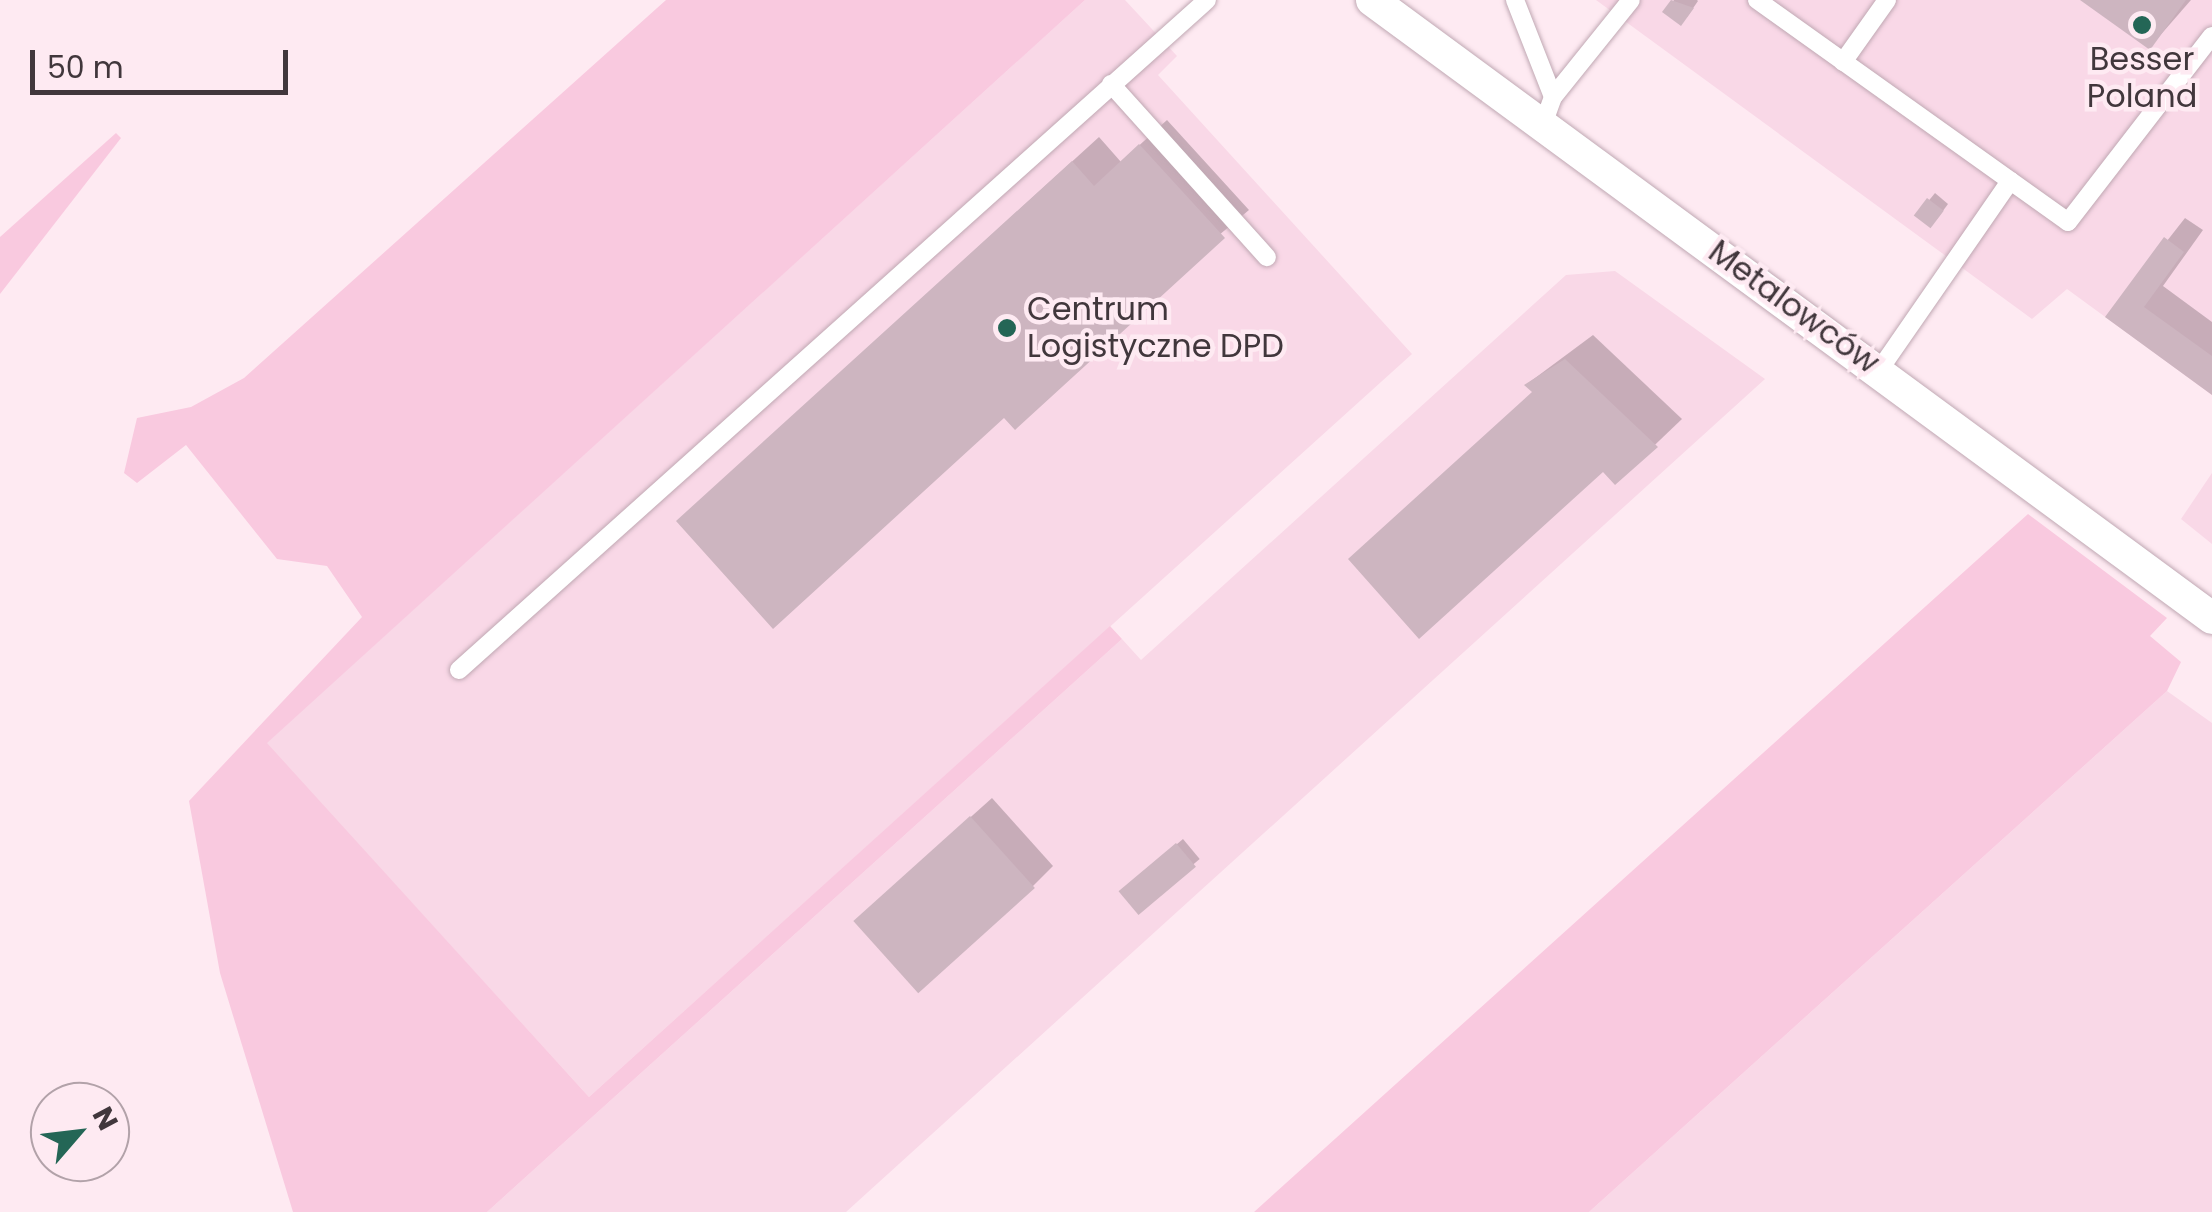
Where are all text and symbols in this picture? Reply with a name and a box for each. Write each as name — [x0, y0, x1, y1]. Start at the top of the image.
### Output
marker: Besser Poland — [2131, 14, 2153, 36]
scale bar — [35, 30, 292, 92]
place label: Besser Poland — [2087, 41, 2197, 116]
text: 50 m — [47, 46, 124, 89]
street label: Metalowców — [1701, 232, 1887, 382]
place label: Centrum Logistyczne DPD — [1027, 291, 1284, 366]
marker: Centrum Logistyczne DPD — [996, 317, 1018, 339]
north arrow — [30, 1082, 130, 1182]
text: N — [83, 1100, 127, 1137]

